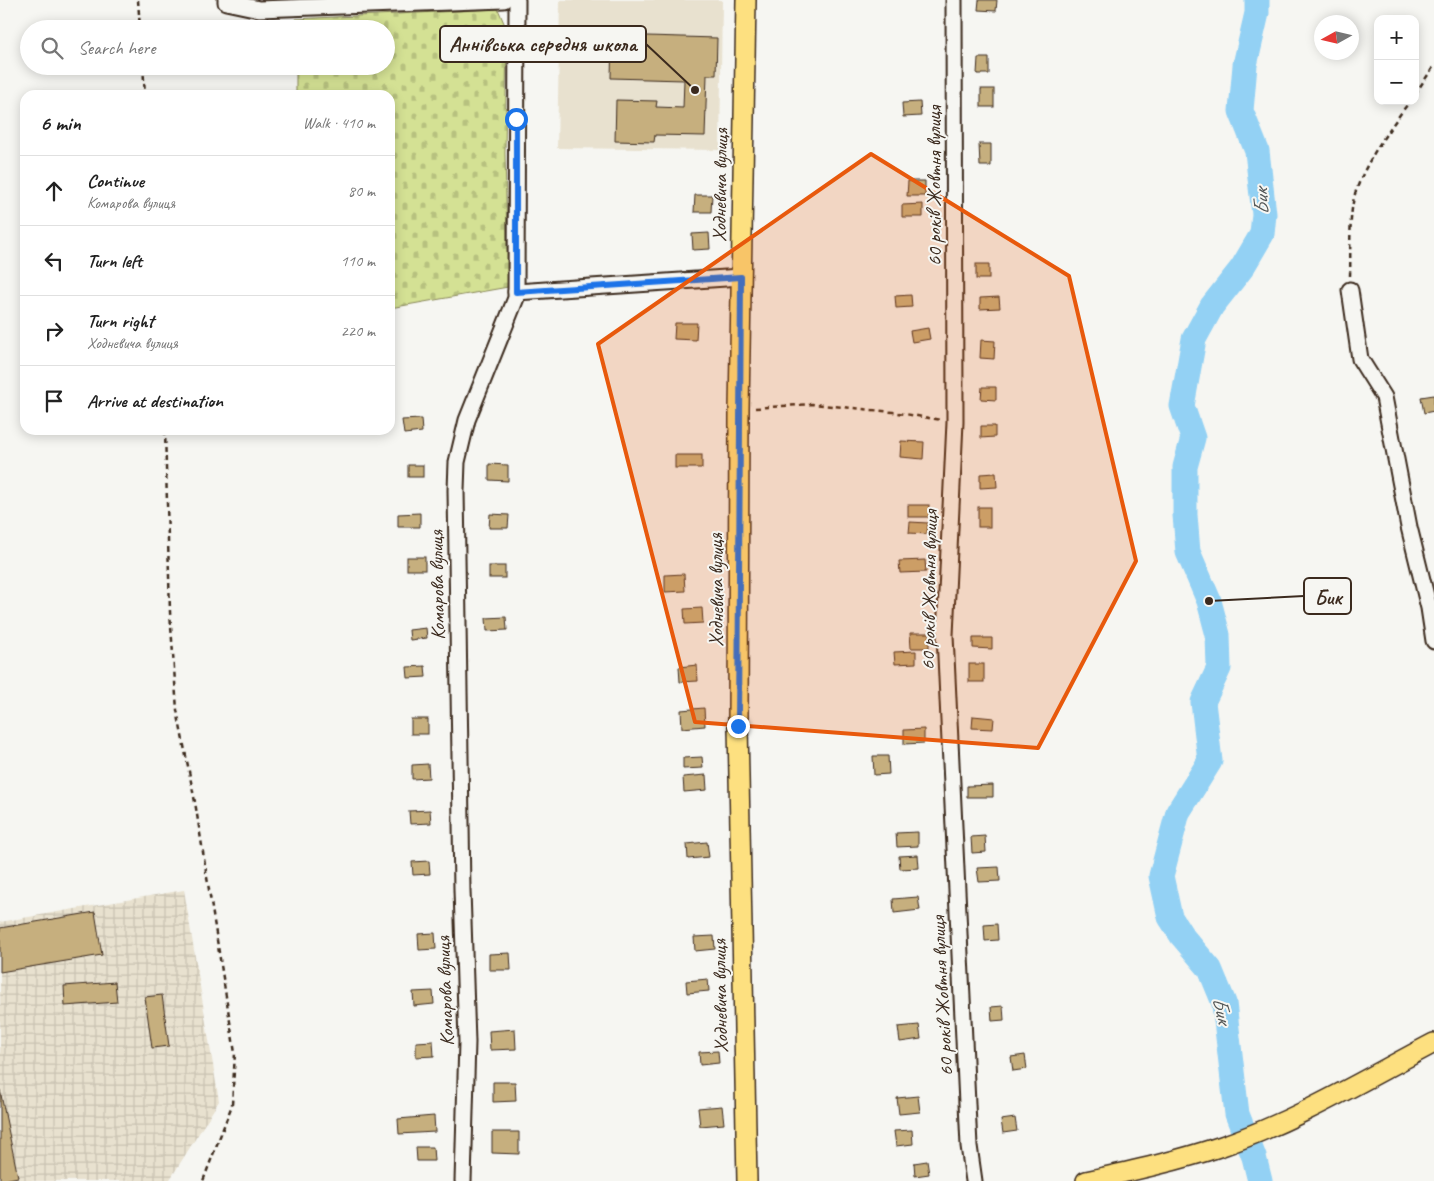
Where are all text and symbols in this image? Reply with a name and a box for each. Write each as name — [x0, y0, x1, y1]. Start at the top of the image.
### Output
north arrow — [1314, 15, 1359, 60]
map controls — [1374, 15, 1419, 105]
button: + — [1374, 15, 1419, 60]
search box — [20, 20, 395, 75]
callout: Аннівська середня школа — [440, 26, 646, 62]
text: Аннівська середня школа — [449, 31, 638, 57]
icon: search — [38, 34, 66, 62]
text: Search here — [78, 36, 155, 60]
button: − — [1374, 60, 1419, 105]
street label: 60 років Жовтня вулиця — [922, 104, 947, 266]
route start — [505, 108, 528, 131]
text: 6 min — [40, 110, 81, 136]
text: Walk · 410 m — [303, 113, 375, 133]
street label: Ходневича вулиця — [707, 127, 734, 242]
text: Continue — [87, 169, 144, 193]
icon: ahead — [40, 177, 68, 205]
text: 80 m — [348, 181, 375, 201]
water label: Бик — [1247, 184, 1275, 216]
text: Комарова вулиця — [87, 193, 175, 213]
icon: left — [40, 247, 68, 275]
text: Turn left — [87, 249, 142, 273]
text: 110 m — [341, 251, 375, 271]
text: Turn right — [87, 309, 154, 333]
icon: right — [40, 317, 68, 345]
text: 220 m — [341, 321, 375, 341]
text: Ходневича вулиця — [87, 333, 178, 353]
icon: arrive — [40, 387, 68, 415]
text: Arrive at destination — [87, 389, 223, 413]
street label: 60 років Жовтня вулиця — [915, 508, 943, 670]
street label: Комарова вулиця — [424, 529, 450, 640]
street label: Ходневича вулиця — [704, 532, 729, 647]
callout: Бик — [1304, 578, 1351, 614]
text: Бик — [1314, 584, 1344, 610]
route end — [727, 715, 750, 738]
street label: 60 років Жовтня вулиця — [925, 914, 959, 1077]
street label: Комарова вулиця — [431, 935, 459, 1046]
street label: Ходневича вулиця — [706, 938, 733, 1053]
water label: Бик — [1206, 994, 1239, 1030]

